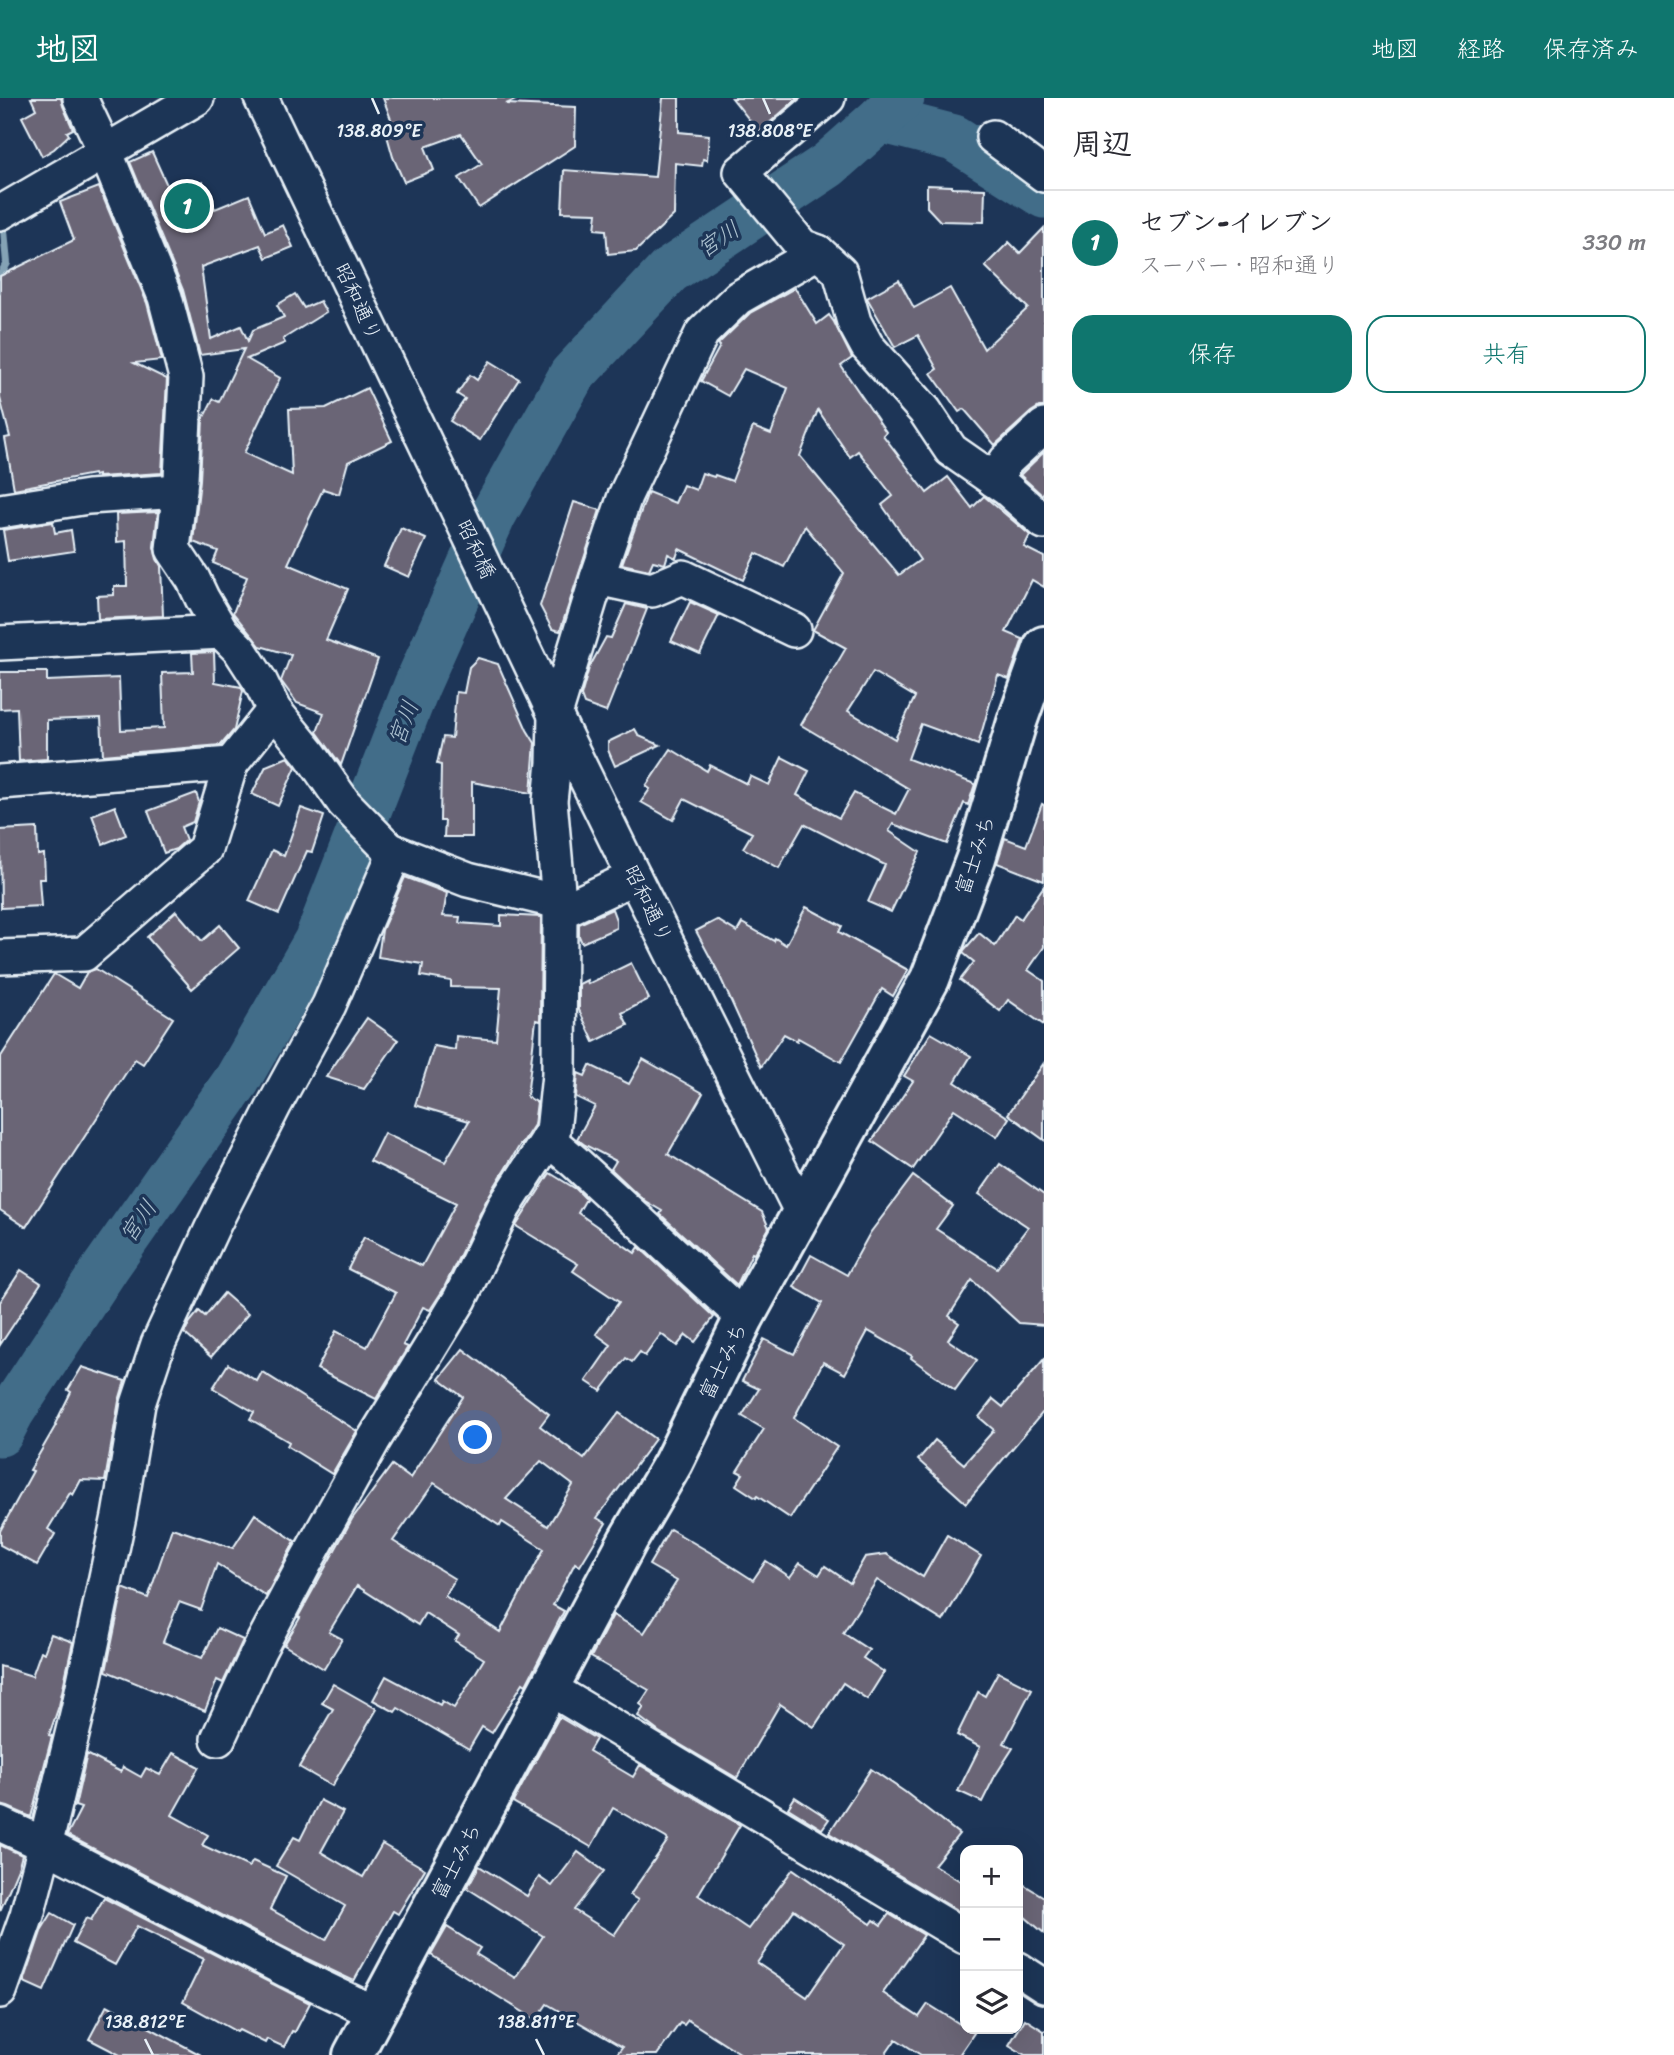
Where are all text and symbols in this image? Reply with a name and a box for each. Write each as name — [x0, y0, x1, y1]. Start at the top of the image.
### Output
text: 地図 — [35, 20, 101, 78]
text: 地図 — [1371, 28, 1419, 70]
text: 経路 — [1457, 28, 1505, 70]
text: 保存済み — [1543, 28, 1639, 70]
text: 138.809°E — [337, 115, 422, 147]
text: 138.808°E — [728, 115, 813, 147]
text: 周辺 — [1072, 117, 1132, 171]
pin: 1 — [164, 180, 210, 232]
text: セブン-イレブン — [1139, 199, 1333, 245]
water label: 宮川 — [688, 210, 749, 269]
text: 1 — [1090, 222, 1100, 263]
text: 330 m — [1583, 222, 1646, 263]
text: スーパー · 昭和通り — [1139, 245, 1340, 286]
street label: 昭和通り — [323, 256, 393, 348]
button: 保存 — [1072, 315, 1352, 393]
button: 共有 — [1366, 315, 1646, 393]
street label: 昭和橋 — [445, 512, 507, 586]
water label: 宮川 — [376, 694, 431, 752]
street label: 富士みち — [943, 809, 1007, 901]
street label: 昭和通り — [613, 858, 683, 950]
water label: 宮川 — [108, 1191, 168, 1252]
street label: 富士みち — [688, 1315, 758, 1407]
your location — [458, 1420, 492, 1454]
street label: 富士みち — [420, 1815, 492, 1907]
map controls — [960, 1845, 1023, 2034]
button: + — [960, 1845, 1023, 1908]
button: − — [960, 1908, 1023, 1971]
button: layers — [960, 1971, 1023, 2034]
text: 138.812°E — [105, 2006, 186, 2038]
text: 138.811°E — [497, 2006, 576, 2038]

